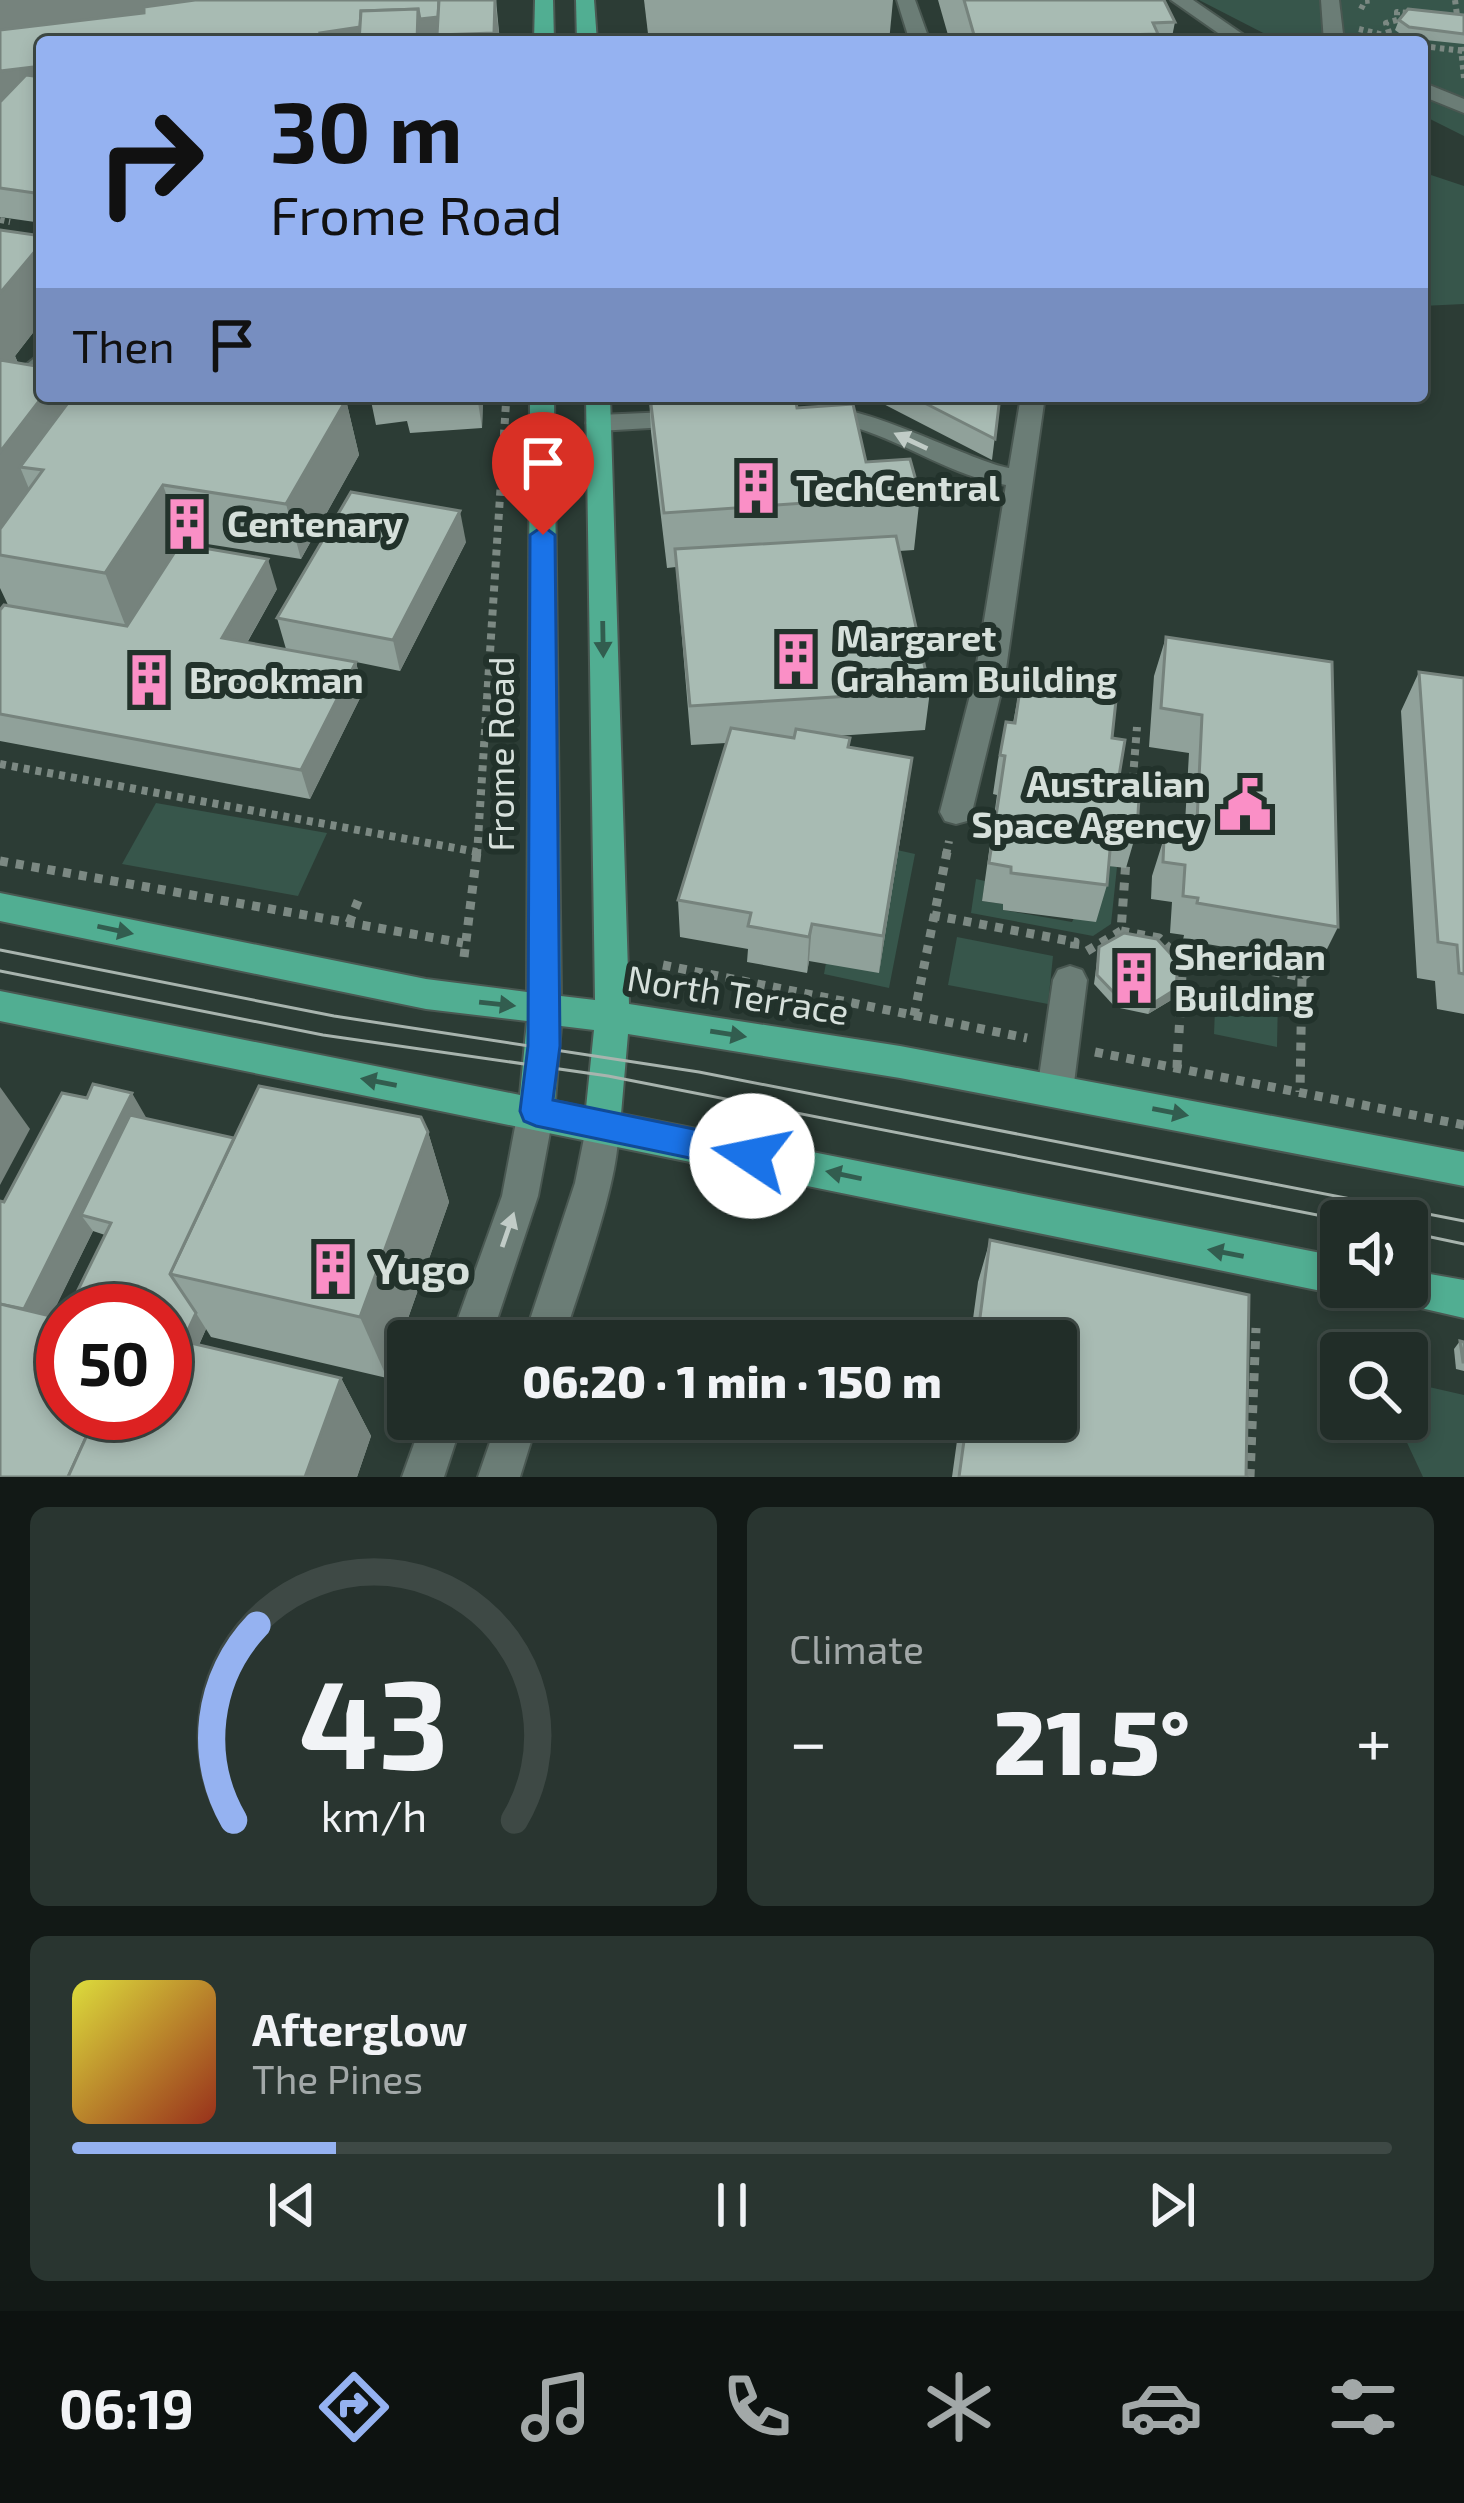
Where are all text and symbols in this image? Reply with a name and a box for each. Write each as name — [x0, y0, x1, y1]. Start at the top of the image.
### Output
text: 30 m — [270, 79, 463, 180]
icon: right — [72, 84, 228, 240]
text: Frome Road — [270, 181, 563, 246]
icon: arrive — [199, 312, 265, 378]
text: Then — [72, 318, 175, 372]
pin — [492, 412, 594, 535]
icon: arrive — [510, 430, 576, 496]
one-way arrow — [893, 430, 928, 450]
building icon: TechCentral — [727, 459, 785, 517]
place label: TechCentral — [796, 465, 1000, 508]
building icon: Centenary — [158, 495, 216, 553]
place label: Centenary — [227, 501, 404, 545]
place label: Margaret Graham Building — [836, 615, 1117, 699]
one-way arrow — [594, 621, 613, 659]
building icon: Margaret Graham Building — [767, 630, 825, 688]
building icon: Brookman — [120, 651, 178, 709]
street label: Frome Road — [478, 656, 521, 852]
place label: Brookman — [189, 657, 364, 700]
place label: Australian Space Agency — [972, 761, 1206, 846]
public building icon: Australian Space Agency — [1216, 776, 1274, 834]
one-way arrow — [96, 921, 134, 940]
place label: Sheridan Building — [1174, 934, 1326, 1018]
building icon: Sheridan Building — [1105, 949, 1163, 1007]
street label: North Terrace — [624, 955, 852, 1032]
one-way arrow — [479, 995, 517, 1014]
one-way arrow — [709, 1025, 747, 1044]
one-way arrow — [360, 1072, 398, 1091]
position arrow — [689, 1093, 815, 1219]
one-way arrow — [1152, 1103, 1190, 1122]
one-way arrow — [825, 1165, 863, 1184]
map controls — [1320, 1200, 1428, 1440]
button: sound — [1320, 1200, 1428, 1308]
one-way arrow — [500, 1212, 518, 1248]
building icon: Yugo — [304, 1240, 362, 1298]
place label: Yugo — [373, 1242, 470, 1292]
one-way arrow — [1207, 1242, 1245, 1261]
speed limit sign: 50 — [36, 1284, 192, 1440]
button: search — [1320, 1332, 1428, 1440]
text: 06:20 · 1 min · 150 m — [522, 1353, 942, 1407]
text: Climate — [789, 1625, 924, 1672]
text: 43 — [298, 1644, 449, 1794]
text: 21.5° — [993, 1685, 1190, 1793]
text: − — [789, 1700, 828, 1779]
text: + — [1356, 1700, 1392, 1779]
text: km/h — [320, 1788, 427, 1840]
text: Afterglow — [252, 2001, 468, 2055]
text: The Pines — [252, 2055, 423, 2102]
icon: previous — [259, 2172, 325, 2238]
icon: pause — [699, 2172, 765, 2238]
icon: next — [1139, 2172, 1205, 2238]
icon: directions — [312, 2365, 396, 2449]
icon: music — [514, 2365, 598, 2449]
icon: phone — [715, 2365, 799, 2449]
icon: climate — [917, 2365, 1001, 2449]
icon: car — [1119, 2365, 1203, 2449]
icon: filters — [1321, 2365, 1405, 2449]
text: 06:19 — [59, 2375, 194, 2440]

